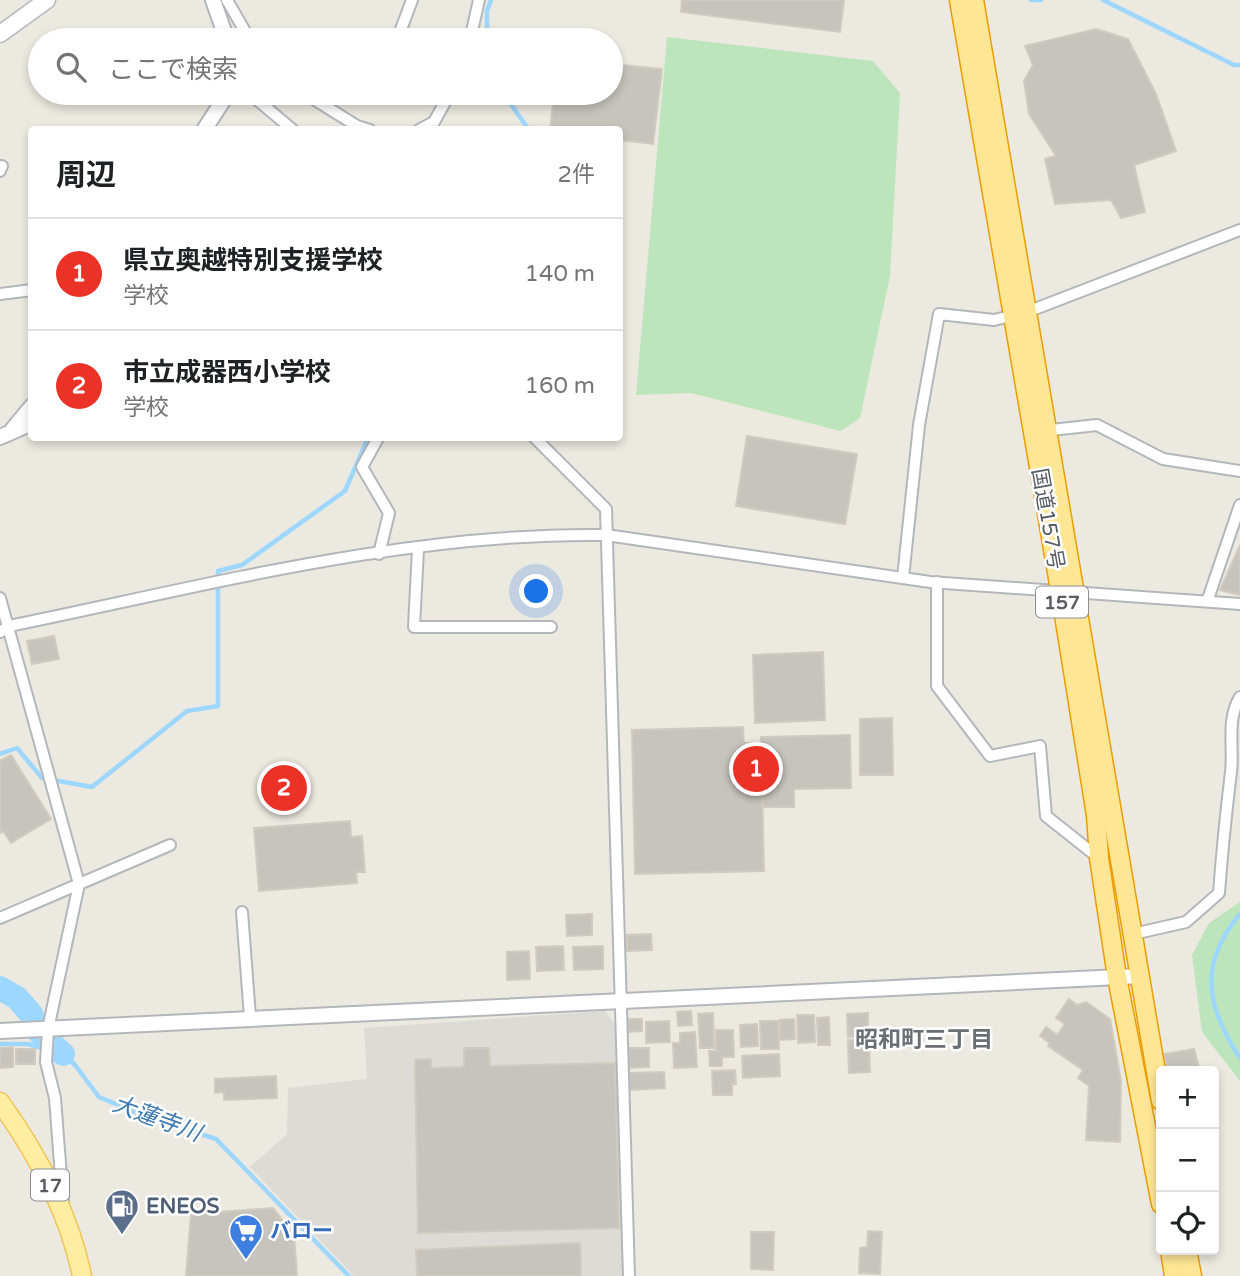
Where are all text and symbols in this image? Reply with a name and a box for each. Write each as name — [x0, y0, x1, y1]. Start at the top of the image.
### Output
search box — [28, 28, 623, 105]
icon: search — [52, 48, 90, 86]
text: ここで検索 — [108, 54, 238, 85]
text: 周辺 — [56, 157, 116, 194]
text: 2件 — [558, 161, 595, 189]
text: 県立奥越特別支援学校 — [123, 245, 383, 276]
text: 1 — [72, 260, 86, 288]
text: 140 m — [525, 260, 595, 288]
text: 学校 — [123, 282, 169, 310]
text: 市立成器西小学校 — [123, 357, 331, 388]
text: 2 — [72, 372, 86, 400]
text: 160 m — [525, 372, 595, 400]
text: 学校 — [123, 394, 169, 422]
street label: 国道157号 — [1026, 466, 1069, 572]
your location — [519, 574, 553, 608]
road number: 157 — [1036, 586, 1088, 618]
pin: 1 — [733, 743, 779, 795]
pin: 2 — [261, 762, 307, 814]
district label: 昭和町三丁目 — [855, 1026, 993, 1054]
map controls — [1156, 1066, 1219, 1255]
button: + — [1156, 1066, 1219, 1129]
water label: 大蓮寺川 — [109, 1090, 207, 1149]
button: − — [1156, 1129, 1219, 1192]
road number: 17 — [31, 1170, 69, 1200]
fuel station icon: ENEOS — [103, 1187, 141, 1236]
button: locate — [1156, 1192, 1219, 1255]
place label: ENEOS — [146, 1194, 220, 1219]
supermarket icon: バロー — [227, 1212, 265, 1261]
place label: バロー — [270, 1219, 333, 1244]

